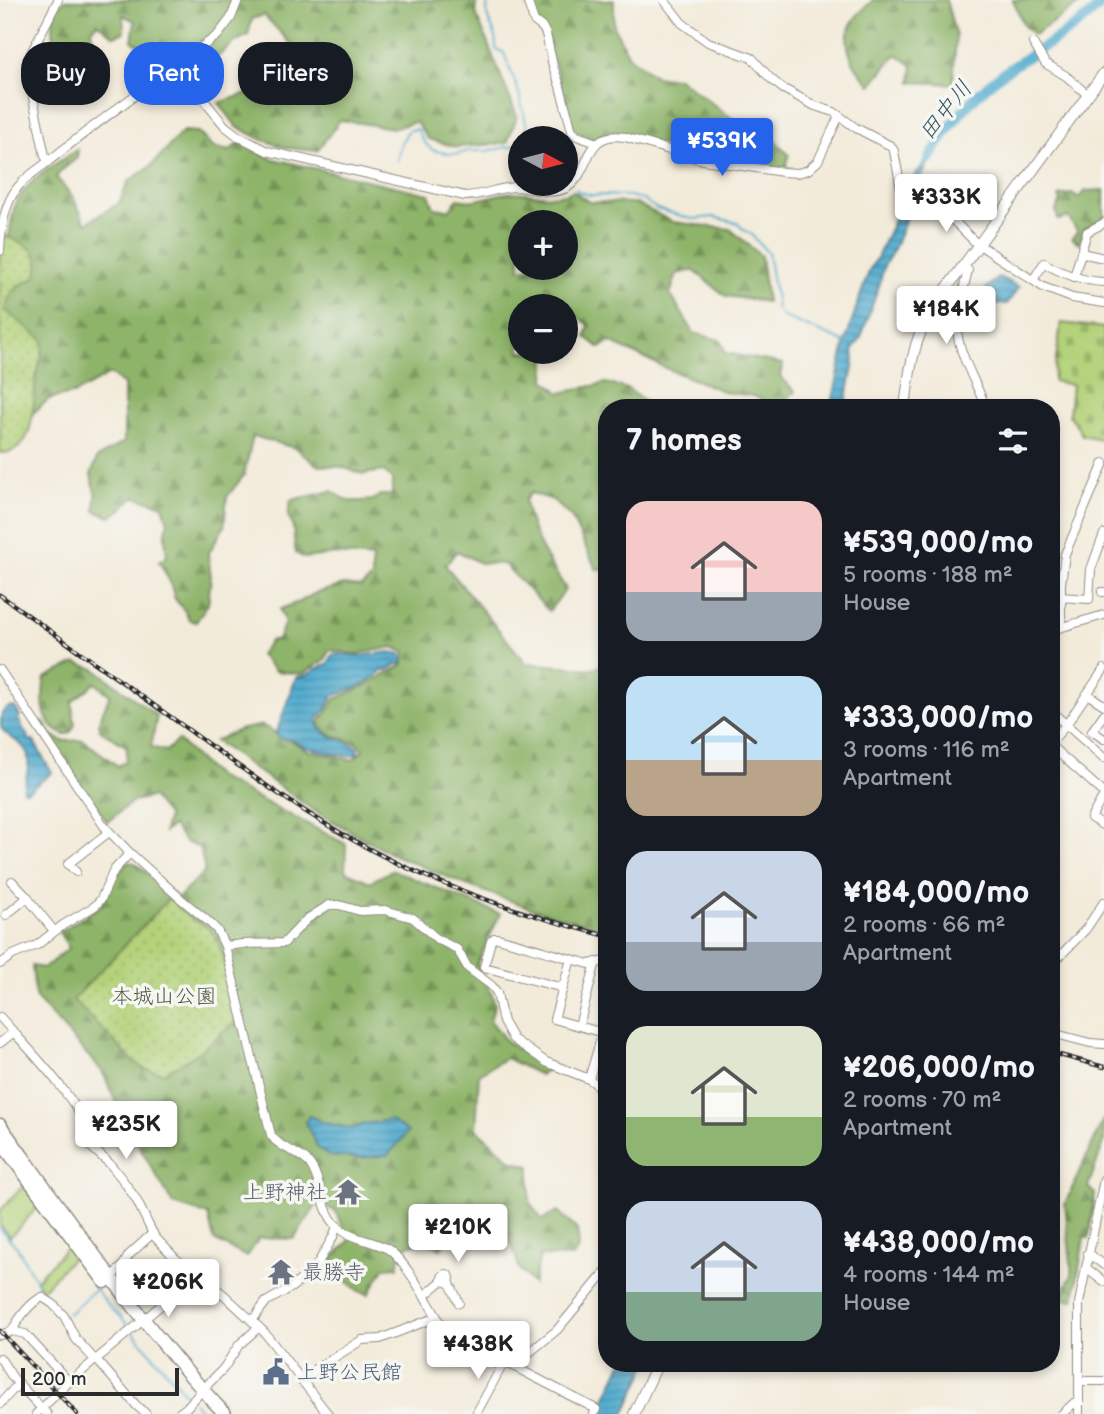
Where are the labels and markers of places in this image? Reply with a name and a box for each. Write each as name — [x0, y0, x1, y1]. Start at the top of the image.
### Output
pin: ¥539K — [673, 118, 771, 178]
pin: ¥333K — [897, 174, 995, 234]
pin: ¥184K — [897, 286, 995, 346]
pin: ¥235K — [77, 1102, 175, 1161]
temple icon: 上野神社 — [333, 1177, 363, 1207]
place label: 上野神社 — [243, 1180, 327, 1205]
pin: ¥210K — [409, 1204, 507, 1264]
temple icon: 最勝寺 — [266, 1257, 296, 1287]
pin: ¥206K — [119, 1260, 217, 1319]
place label: 最勝寺 — [302, 1260, 365, 1285]
pin: ¥438K — [429, 1322, 527, 1381]
public building icon: 上野公民館 — [261, 1357, 291, 1387]
place label: 上野公民館 — [297, 1360, 402, 1385]

